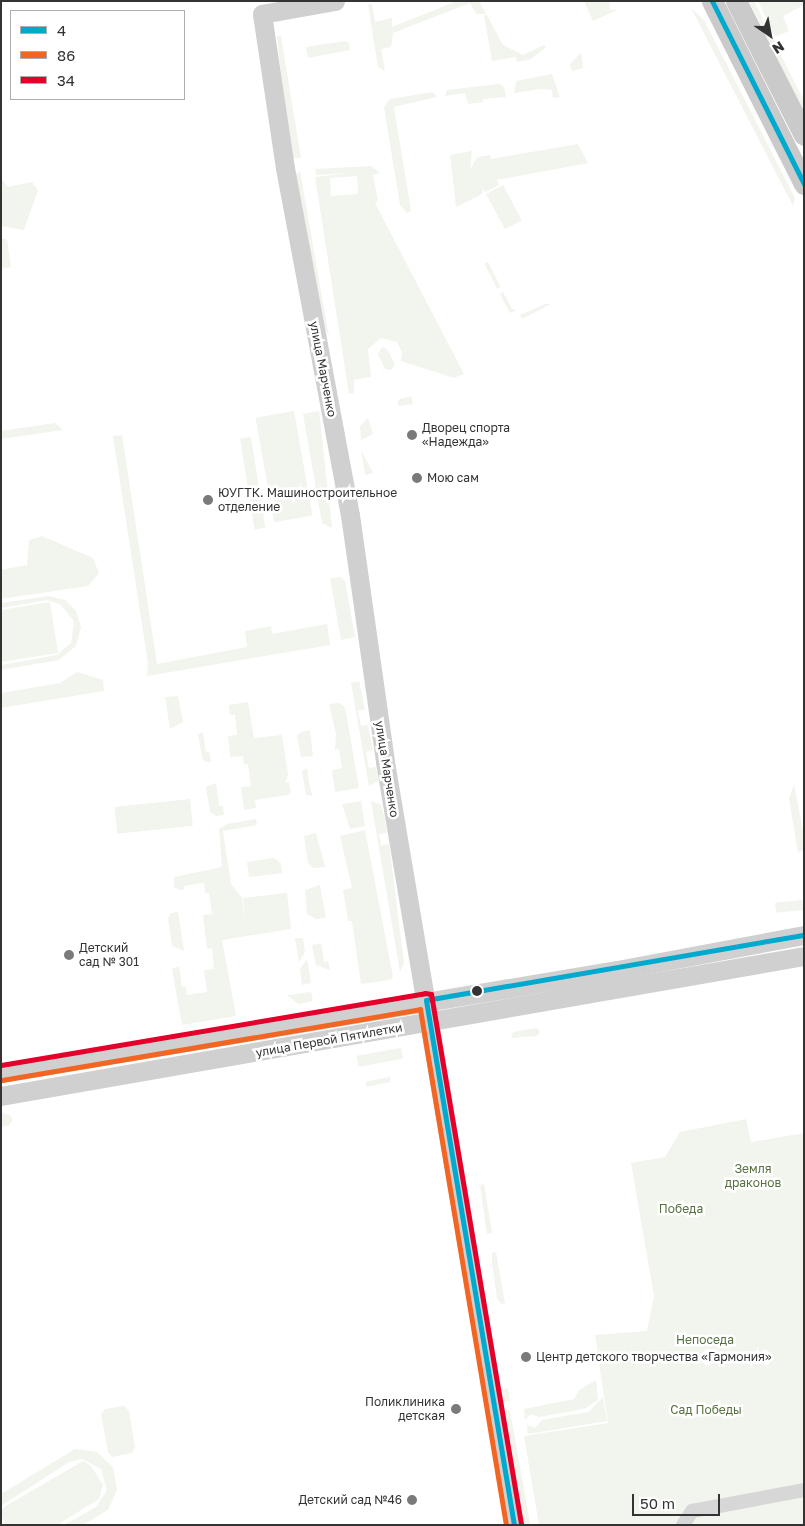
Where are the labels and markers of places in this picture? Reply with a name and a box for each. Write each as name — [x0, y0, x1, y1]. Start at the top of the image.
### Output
place label: Дворец спорта «Надежда» — [422, 421, 510, 449]
marker: Дворец спорта «Надежда» — [406, 429, 418, 441]
place label: Мою сам — [427, 471, 479, 485]
marker: Мою сам — [411, 472, 423, 484]
place label: ЮУГТК. Машиностроительное отделение — [218, 486, 397, 514]
marker: ЮУГТК. Машиностроительное отделение — [202, 494, 214, 506]
place label: Детский сад № 301 — [79, 941, 139, 969]
marker: Детский сад № 301 — [63, 949, 75, 961]
unlabelled marker — [472, 986, 482, 996]
place label: Центр детского творчества «Гармония» — [536, 1350, 771, 1364]
marker: Центр детского творчества «Гармония» — [520, 1351, 532, 1363]
place label: Поликлиника детская — [365, 1395, 445, 1423]
marker: Поликлиника детская — [449, 1402, 463, 1416]
place label: Детский сад №46 — [298, 1493, 402, 1507]
marker: Детский сад №46 — [406, 1494, 418, 1506]

